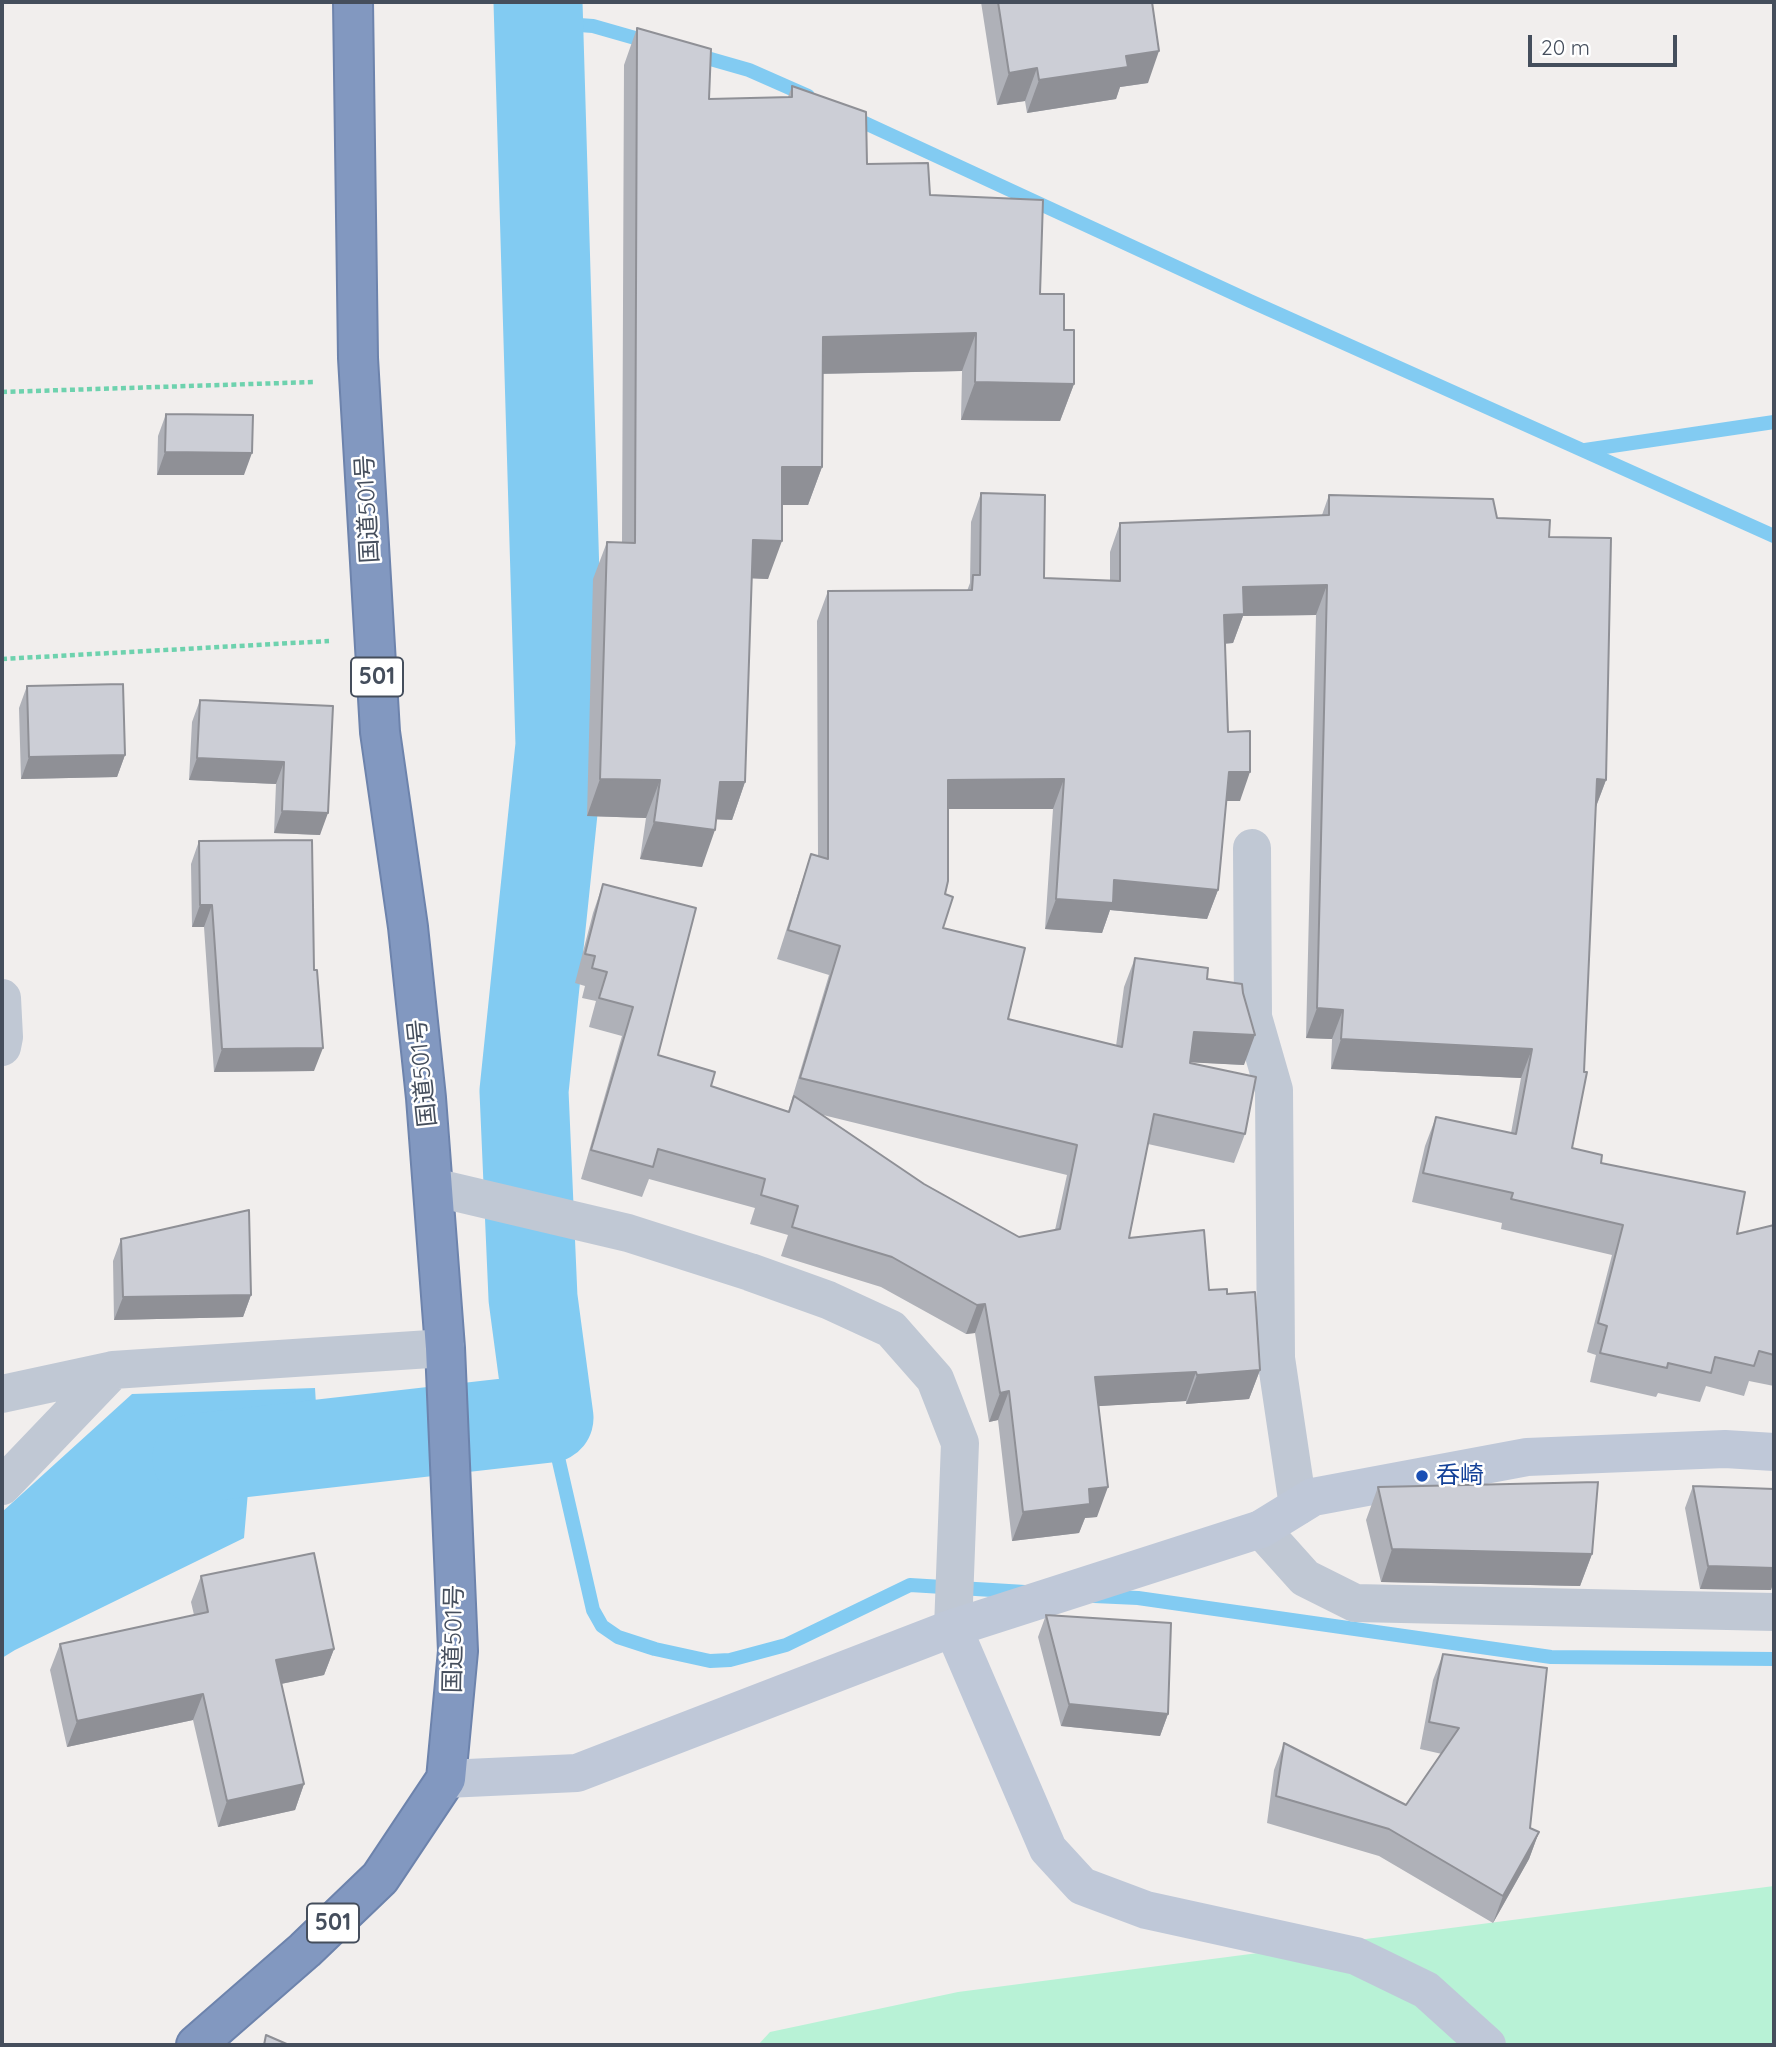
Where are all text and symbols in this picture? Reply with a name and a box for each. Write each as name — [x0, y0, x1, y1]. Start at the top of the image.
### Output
scale bar — [1531, 21, 1680, 65]
text: 20 m — [1541, 34, 1590, 60]
street label: 国道501号 — [351, 454, 385, 564]
road number: 501 — [351, 657, 403, 696]
street label: 国道501号 — [403, 1018, 443, 1128]
place label: 呑崎 — [1436, 1462, 1484, 1490]
marker: 呑崎 — [1414, 1468, 1430, 1484]
street label: 国道501号 — [439, 1585, 469, 1693]
road number: 501 — [307, 1904, 359, 1942]

